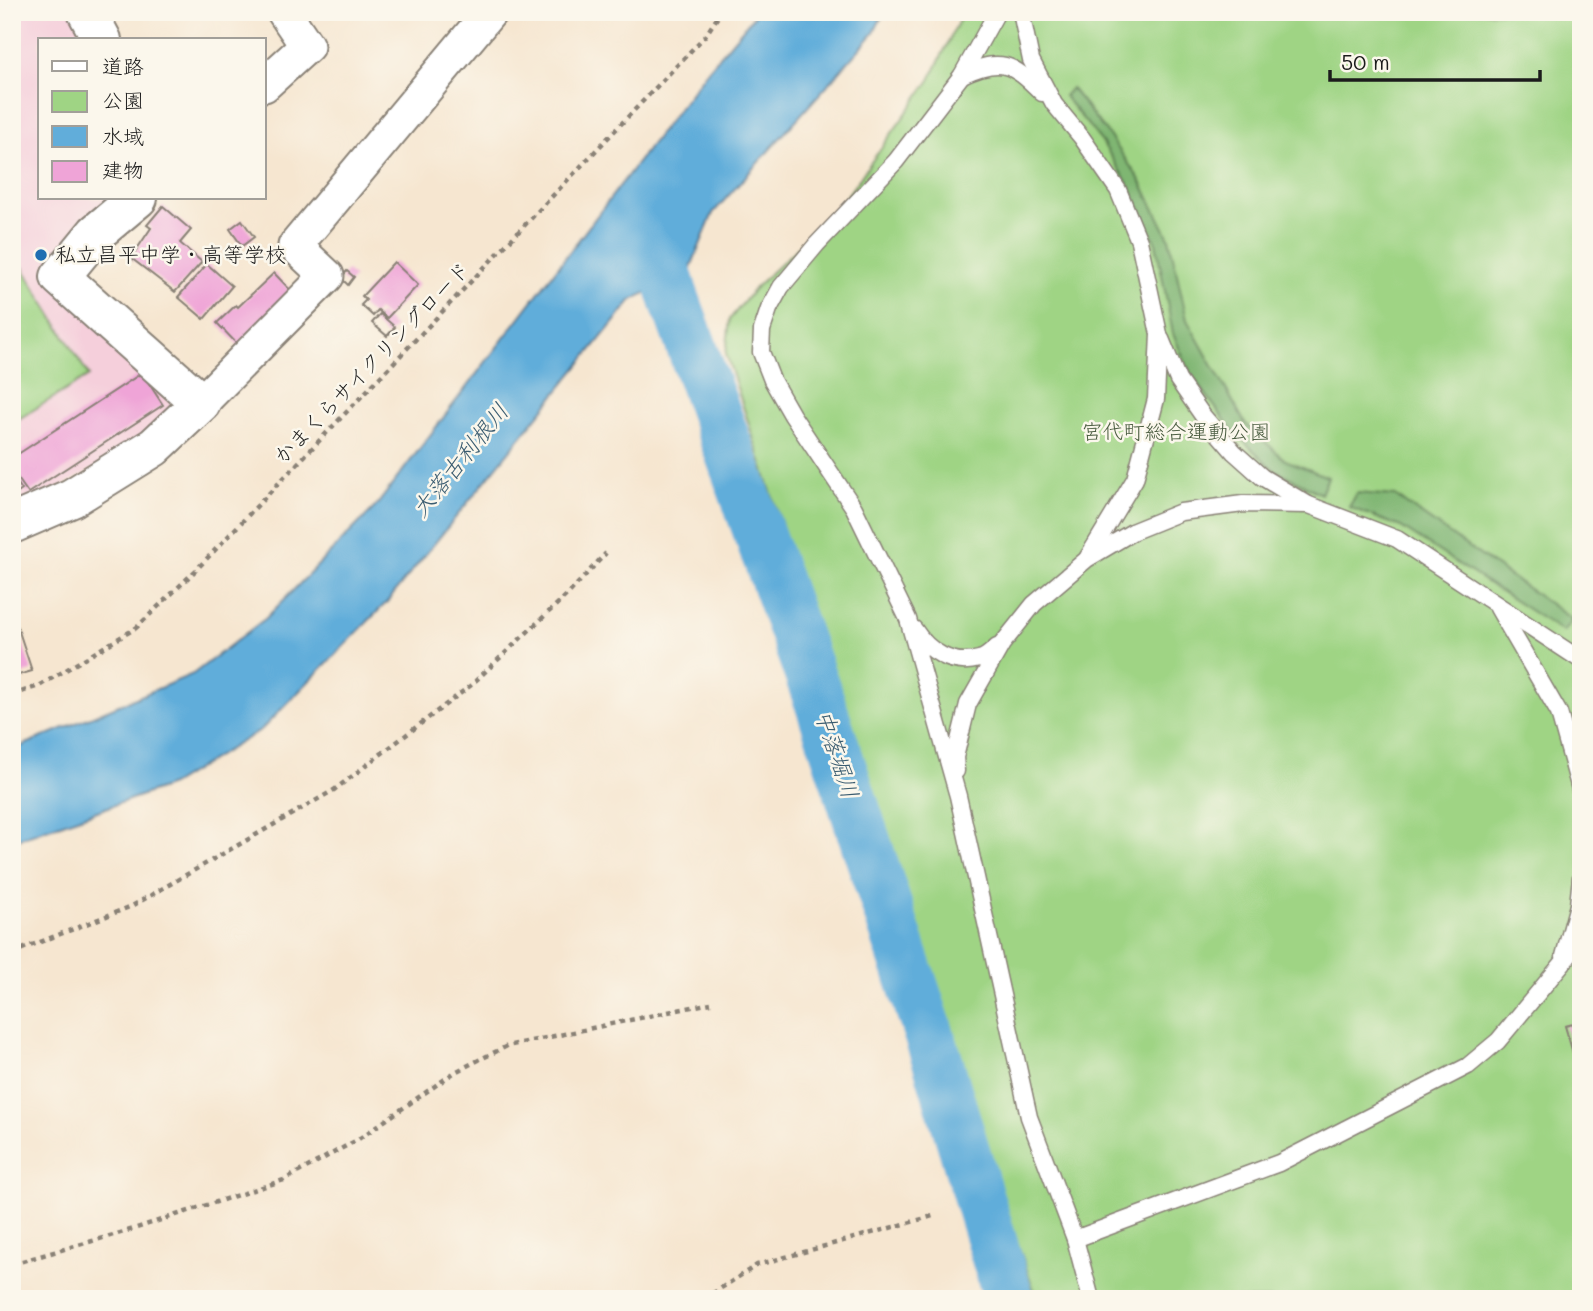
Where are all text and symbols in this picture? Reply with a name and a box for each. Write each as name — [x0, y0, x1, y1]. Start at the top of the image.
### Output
legend — [38, 38, 266, 200]
scale bar — [1330, 38, 1540, 82]
text: 50 m — [1341, 48, 1390, 75]
text: 道路 — [102, 52, 144, 79]
text: 公園 — [102, 86, 144, 113]
text: 水域 — [102, 122, 144, 149]
text: 建物 — [102, 156, 144, 183]
place label: 私立昌平中学・高等学校 — [55, 240, 286, 267]
marker: 私立昌平中学・高等学校 — [33, 247, 49, 263]
street label: かまくらサイクリングロード — [267, 255, 475, 469]
water label: 大落古利根川 — [404, 396, 514, 522]
park label: 宮代町総合運動公園 — [1082, 417, 1271, 444]
water label: 中落堀川 — [809, 705, 866, 802]

